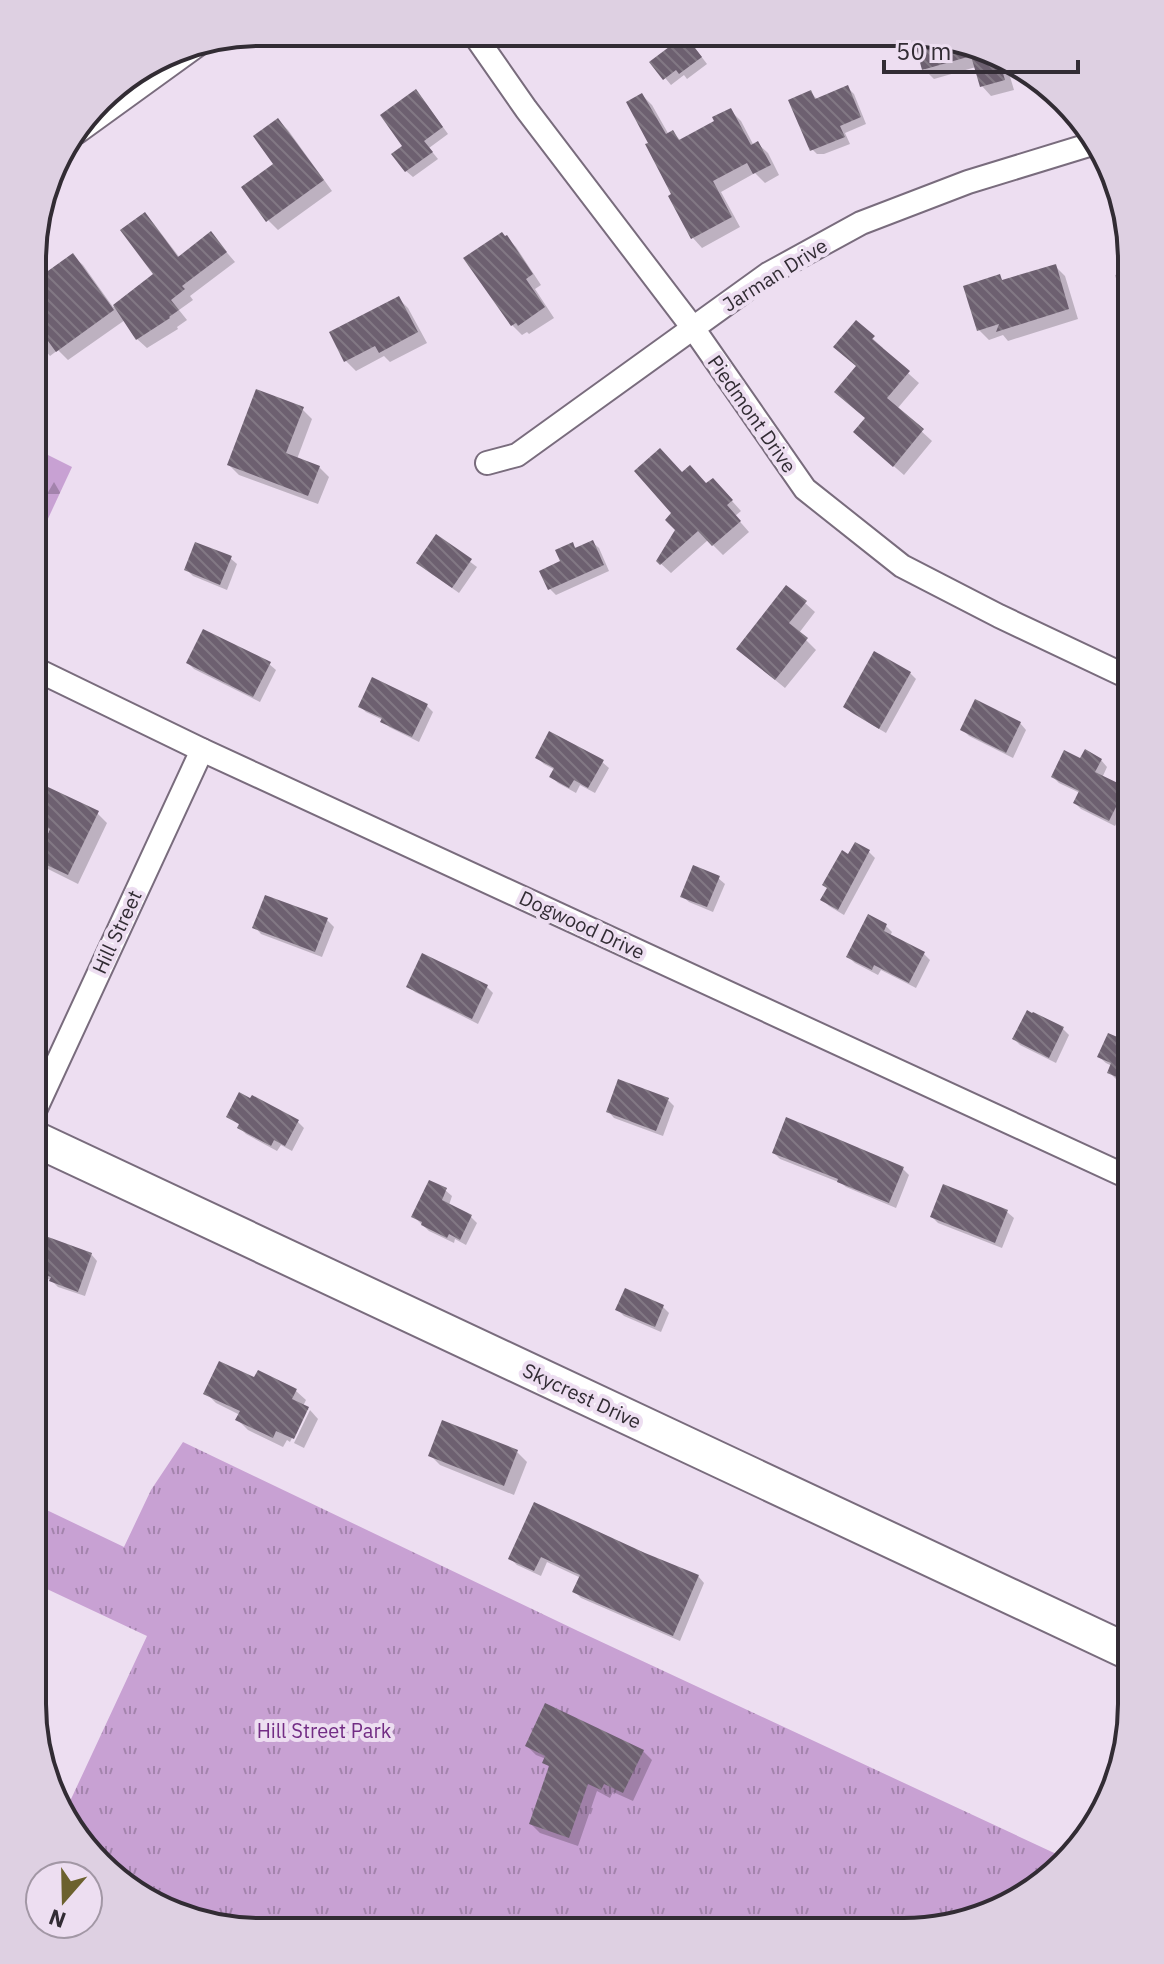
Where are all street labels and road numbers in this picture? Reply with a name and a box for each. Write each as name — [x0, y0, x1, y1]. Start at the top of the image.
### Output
street label: Jarman Drive — [717, 232, 832, 318]
street label: Piedmont Drive — [702, 349, 803, 478]
street label: Dogwood Drive — [515, 884, 649, 965]
street label: Hill Street — [85, 886, 148, 978]
street label: Skycrest Drive — [518, 1356, 646, 1435]

